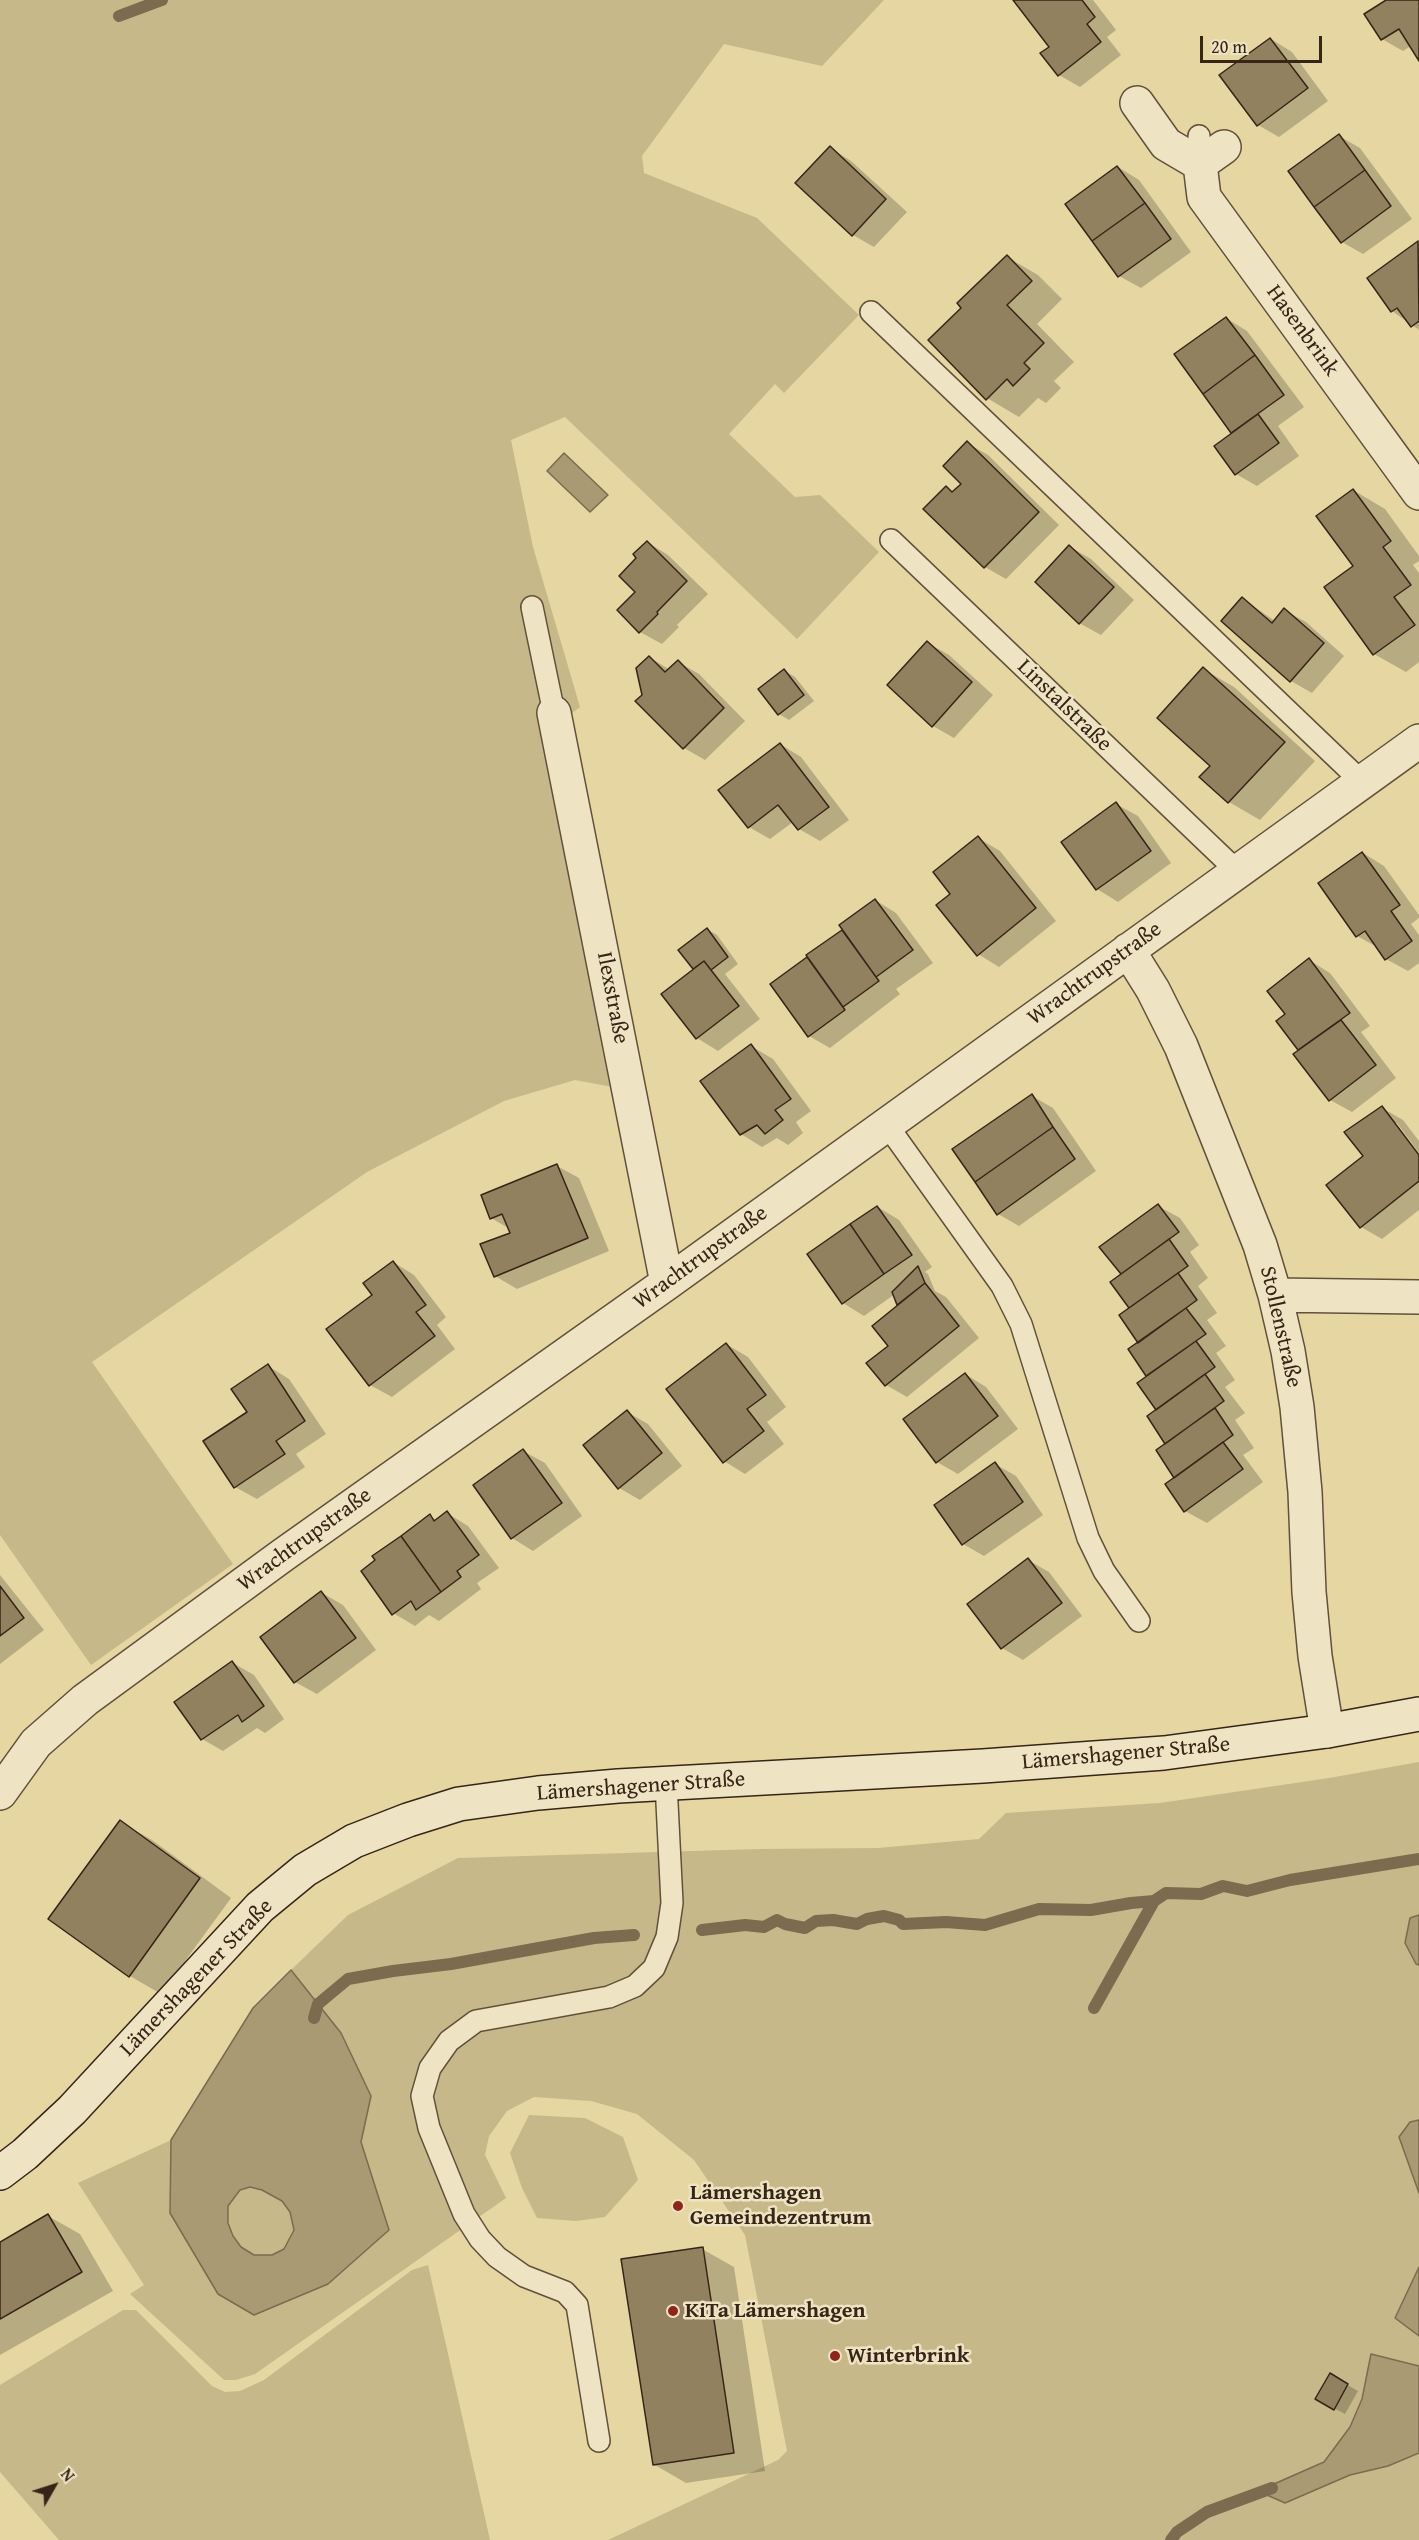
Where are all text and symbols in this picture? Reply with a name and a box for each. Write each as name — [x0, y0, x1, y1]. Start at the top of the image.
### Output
scale bar — [1203, 24, 1324, 62]
text: 20 m — [1211, 33, 1247, 60]
street label: Hasenbrink — [1260, 280, 1344, 382]
street label: Linstalstraße — [1011, 654, 1117, 758]
street label: Wrachtrupstraße — [1023, 917, 1167, 1031]
street label: Ilexstraße — [590, 950, 634, 1046]
street label: Wrachtrupstraße — [629, 1201, 773, 1315]
street label: Stollenstraße — [1253, 1264, 1307, 1390]
street label: Wrachtrupstraße — [233, 1483, 377, 1597]
street label: Lämershagener Straße — [1021, 1732, 1231, 1776]
street label: Lämershagener Straße — [536, 1767, 746, 1807]
street label: Lämershagener Straße — [115, 1894, 279, 2062]
place label: Lämershagen Gemeindezentrum — [690, 2180, 871, 2232]
marker: Lämershagen Gemeindezentrum — [671, 2199, 685, 2213]
place label: KiTa Lämershagen — [685, 2298, 866, 2324]
marker: KiTa Lämershagen — [666, 2304, 680, 2318]
place label: Winterbrink — [847, 2343, 969, 2369]
marker: Winterbrink — [828, 2349, 842, 2363]
north arrow — [24, 2456, 84, 2516]
text: N — [55, 2463, 81, 2486]

